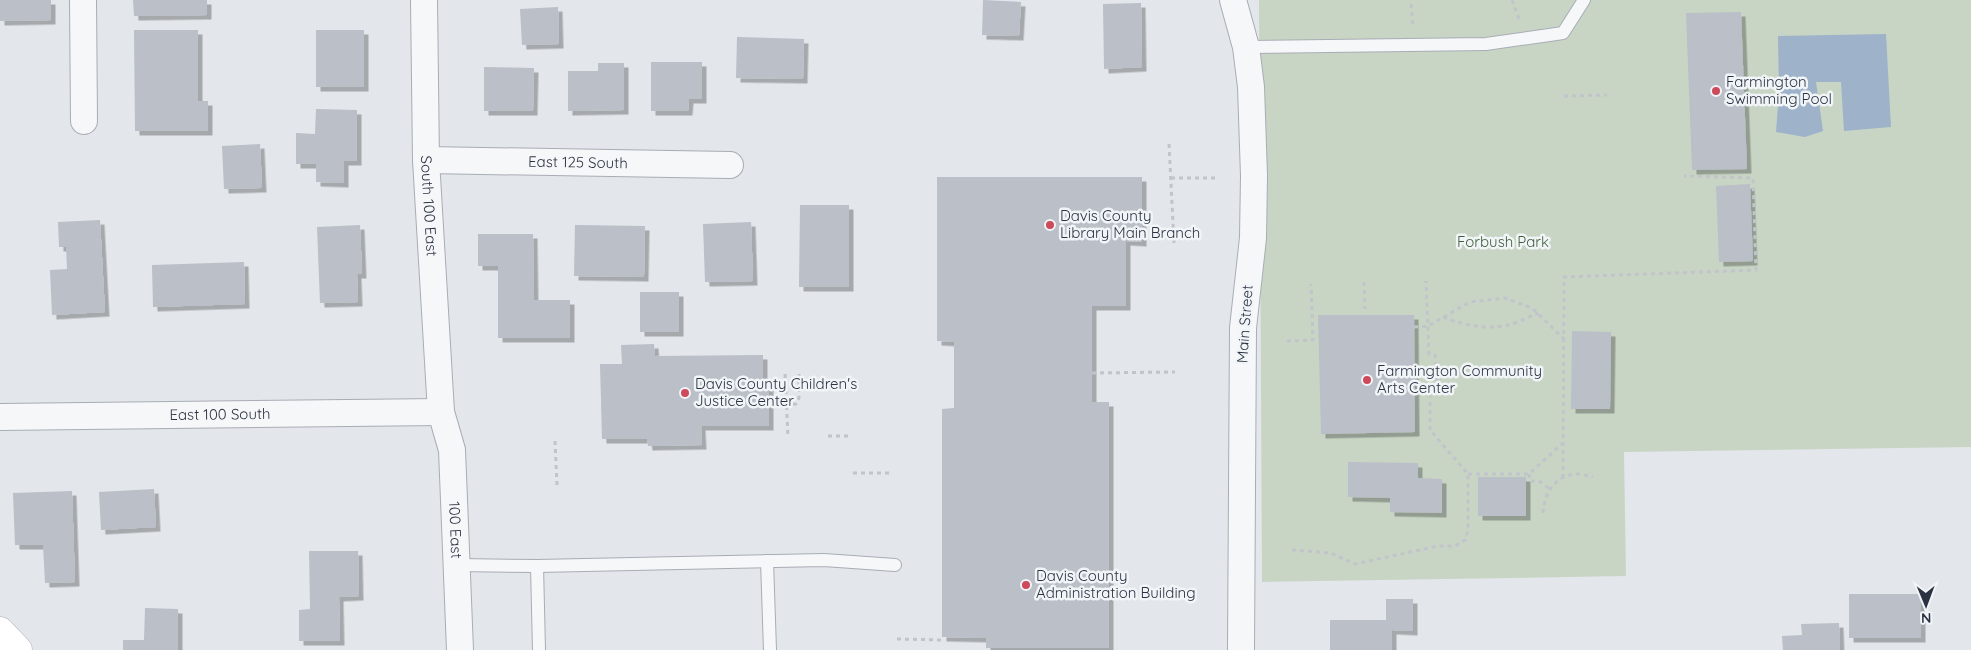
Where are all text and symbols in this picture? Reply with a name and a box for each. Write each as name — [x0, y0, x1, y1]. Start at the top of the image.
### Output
place label: Farmington Swimming Pool — [1726, 72, 1832, 108]
marker: Farmington Swimming Pool — [1710, 85, 1722, 97]
street label: East 125 South — [528, 152, 628, 172]
street label: South 100 East — [417, 155, 442, 257]
place label: Davis County Library Main Branch — [1060, 206, 1200, 242]
marker: Davis County Library Main Branch — [1044, 219, 1056, 231]
park label: Forbush Park — [1457, 232, 1549, 251]
street label: Main Street — [1232, 284, 1257, 364]
place label: Farmington Community Arts Center — [1377, 361, 1542, 397]
place label: Davis County Children's Justice Center — [695, 374, 857, 410]
marker: Farmington Community Arts Center — [1361, 374, 1373, 386]
marker: Davis County Children's Justice Center — [679, 387, 691, 399]
street label: East 100 South — [169, 404, 271, 424]
street label: 100 East — [445, 501, 466, 559]
place label: Davis County Administration Building — [1036, 566, 1196, 602]
marker: Davis County Administration Building — [1020, 579, 1032, 591]
north arrow — [1901, 580, 1951, 630]
text: N — [1921, 609, 1932, 627]

